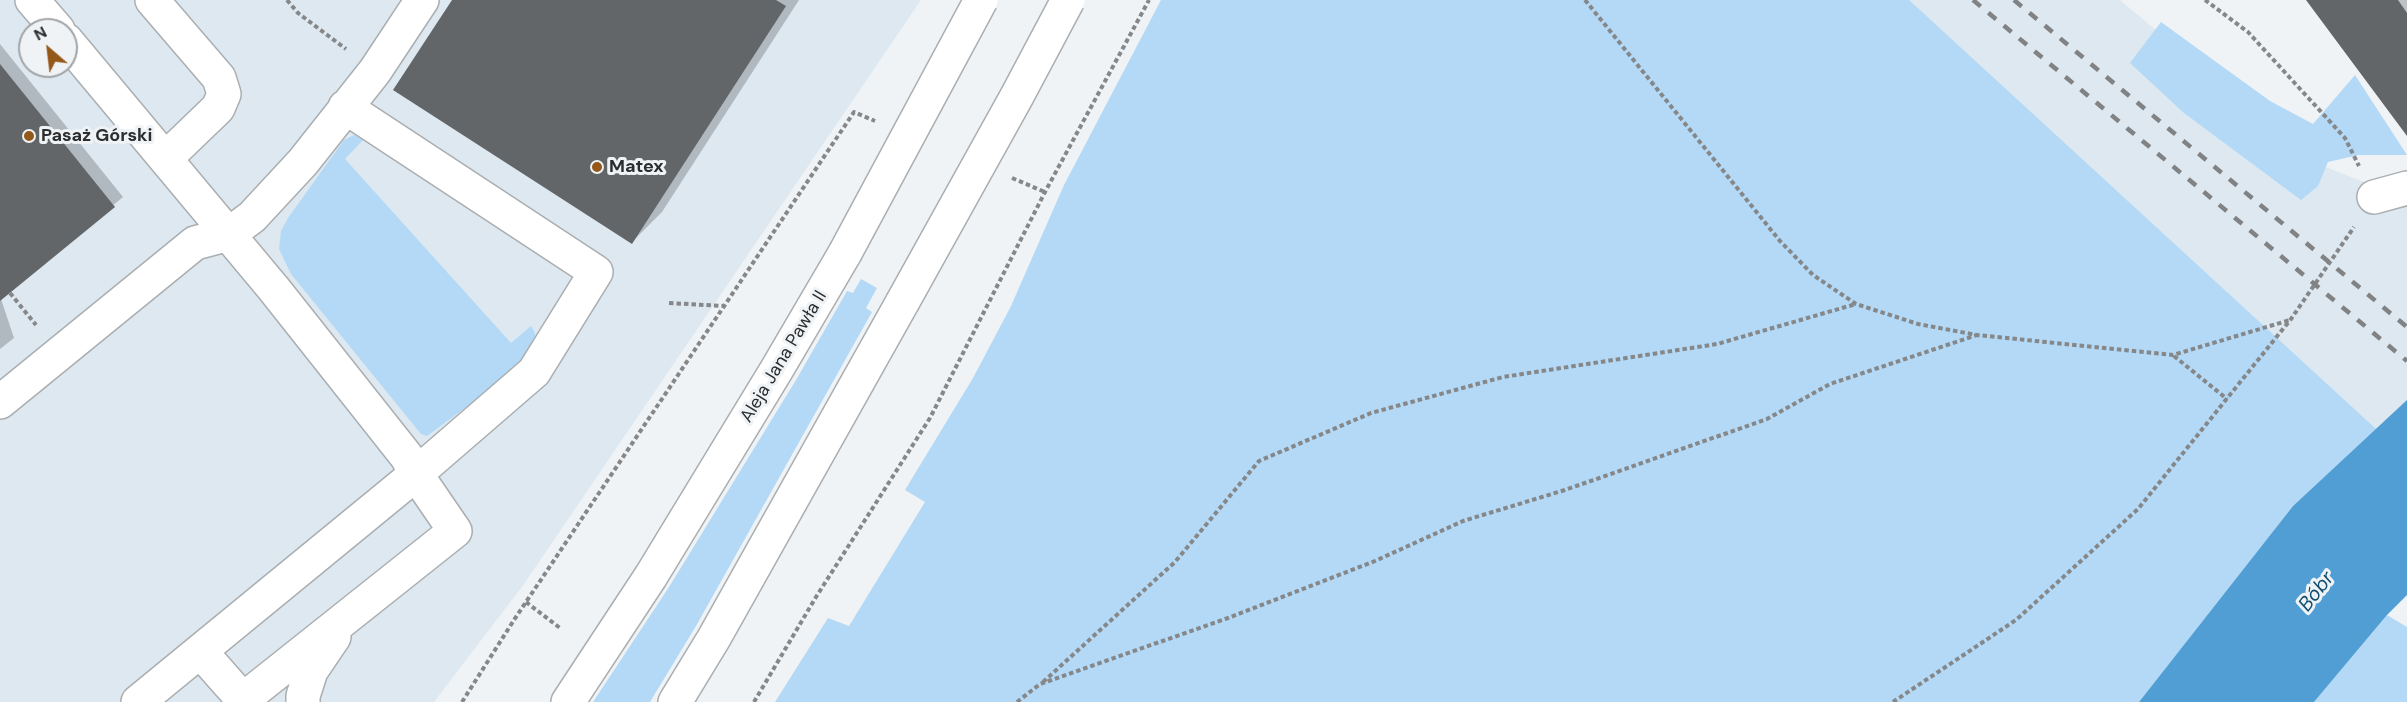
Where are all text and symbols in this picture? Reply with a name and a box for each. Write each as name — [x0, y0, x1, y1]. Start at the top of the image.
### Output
north arrow — [18, 18, 78, 78]
text: N — [30, 21, 50, 45]
place label: Pasaż Górski — [41, 125, 152, 147]
marker: Pasaż Górski — [22, 129, 36, 143]
place label: Matex — [609, 156, 663, 178]
marker: Matex — [590, 160, 604, 174]
street label: Aleja Jana Pawła II — [736, 287, 832, 427]
water label: Bóbr — [2294, 567, 2340, 617]

